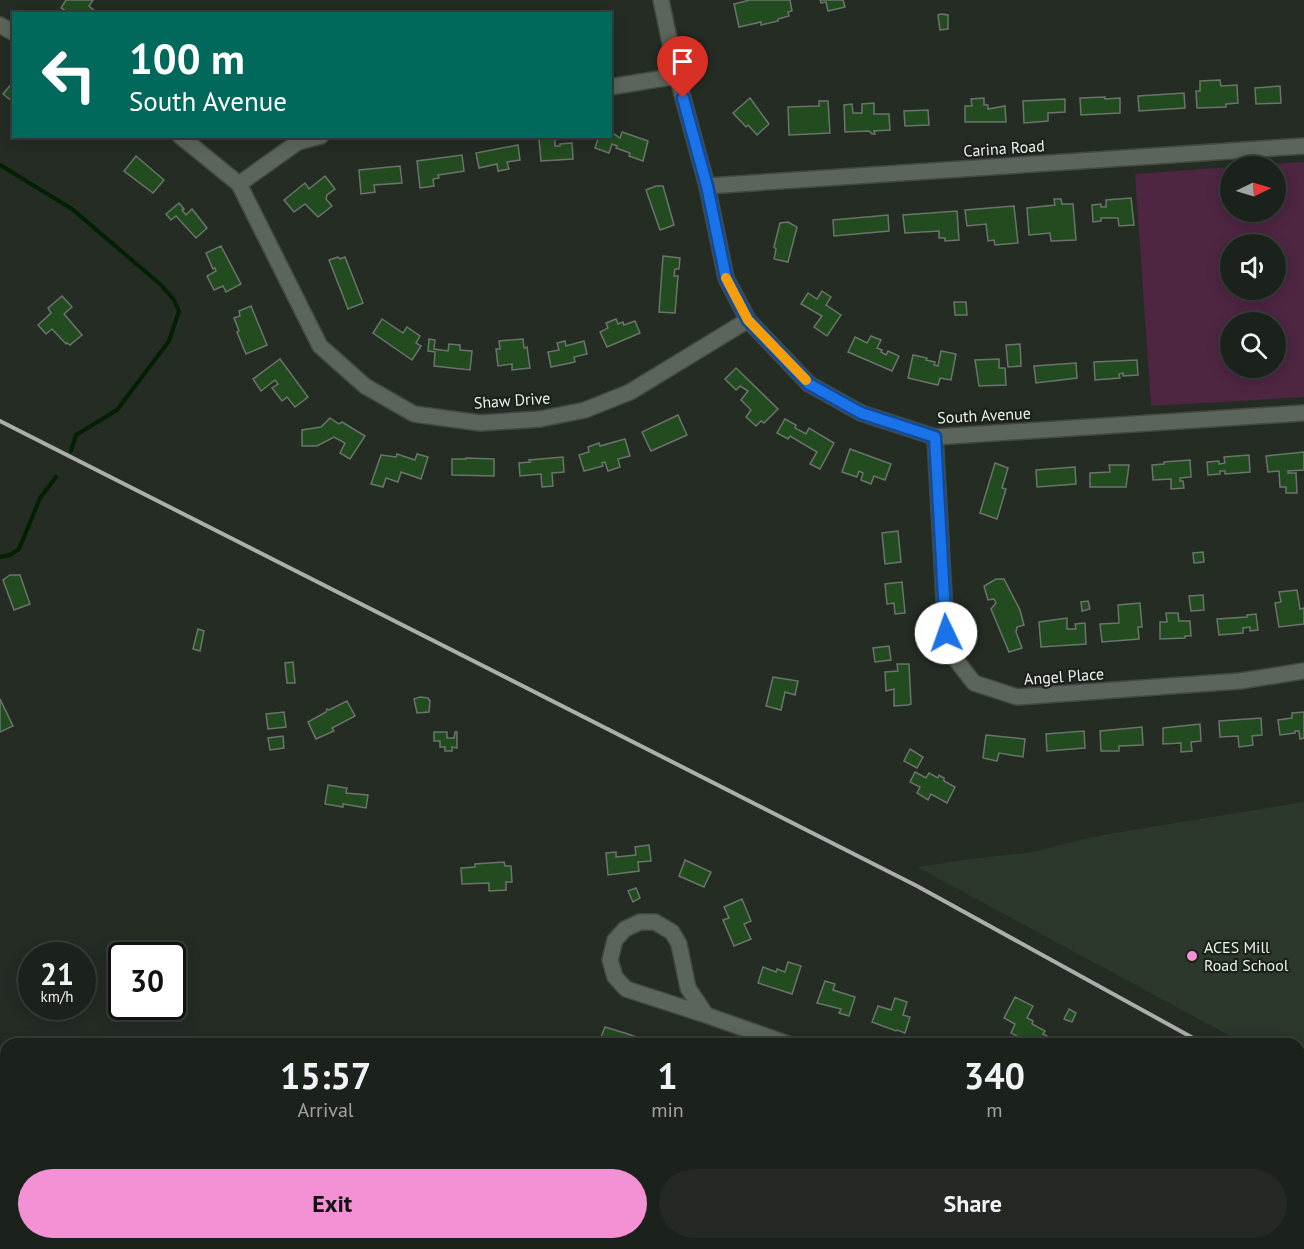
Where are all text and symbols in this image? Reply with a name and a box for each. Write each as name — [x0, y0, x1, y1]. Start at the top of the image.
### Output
text: 100 m — [129, 31, 245, 86]
icon: left — [30, 36, 108, 114]
pin — [657, 36, 708, 98]
icon: arrive — [666, 45, 699, 78]
text: South Avenue — [129, 84, 287, 118]
street label: Carina Road — [963, 135, 1045, 161]
north arrow — [1220, 156, 1286, 222]
map controls — [1220, 156, 1286, 378]
button: sound — [1220, 234, 1286, 300]
button: search — [1220, 312, 1286, 378]
street label: Shaw Drive — [473, 387, 551, 413]
street label: South Avenue — [937, 403, 1031, 427]
position arrow — [914, 601, 978, 665]
street label: Angel Place — [1023, 663, 1105, 689]
place label: ACES Mill Road School — [1204, 937, 1289, 975]
speed limit sign: 30 — [108, 942, 186, 1020]
marker: ACES Mill Road School — [1185, 949, 1199, 963]
text: 21 — [40, 954, 74, 993]
text: km/h — [41, 987, 73, 1006]
text: 15:57 — [280, 1052, 371, 1099]
text: 1 — [657, 1052, 678, 1099]
text: 340 — [964, 1052, 1025, 1099]
text: Arrival — [298, 1097, 354, 1123]
text: min — [651, 1097, 684, 1123]
text: m — [986, 1097, 1003, 1123]
button: Exit — [18, 1169, 647, 1238]
button: Share — [659, 1169, 1287, 1238]

